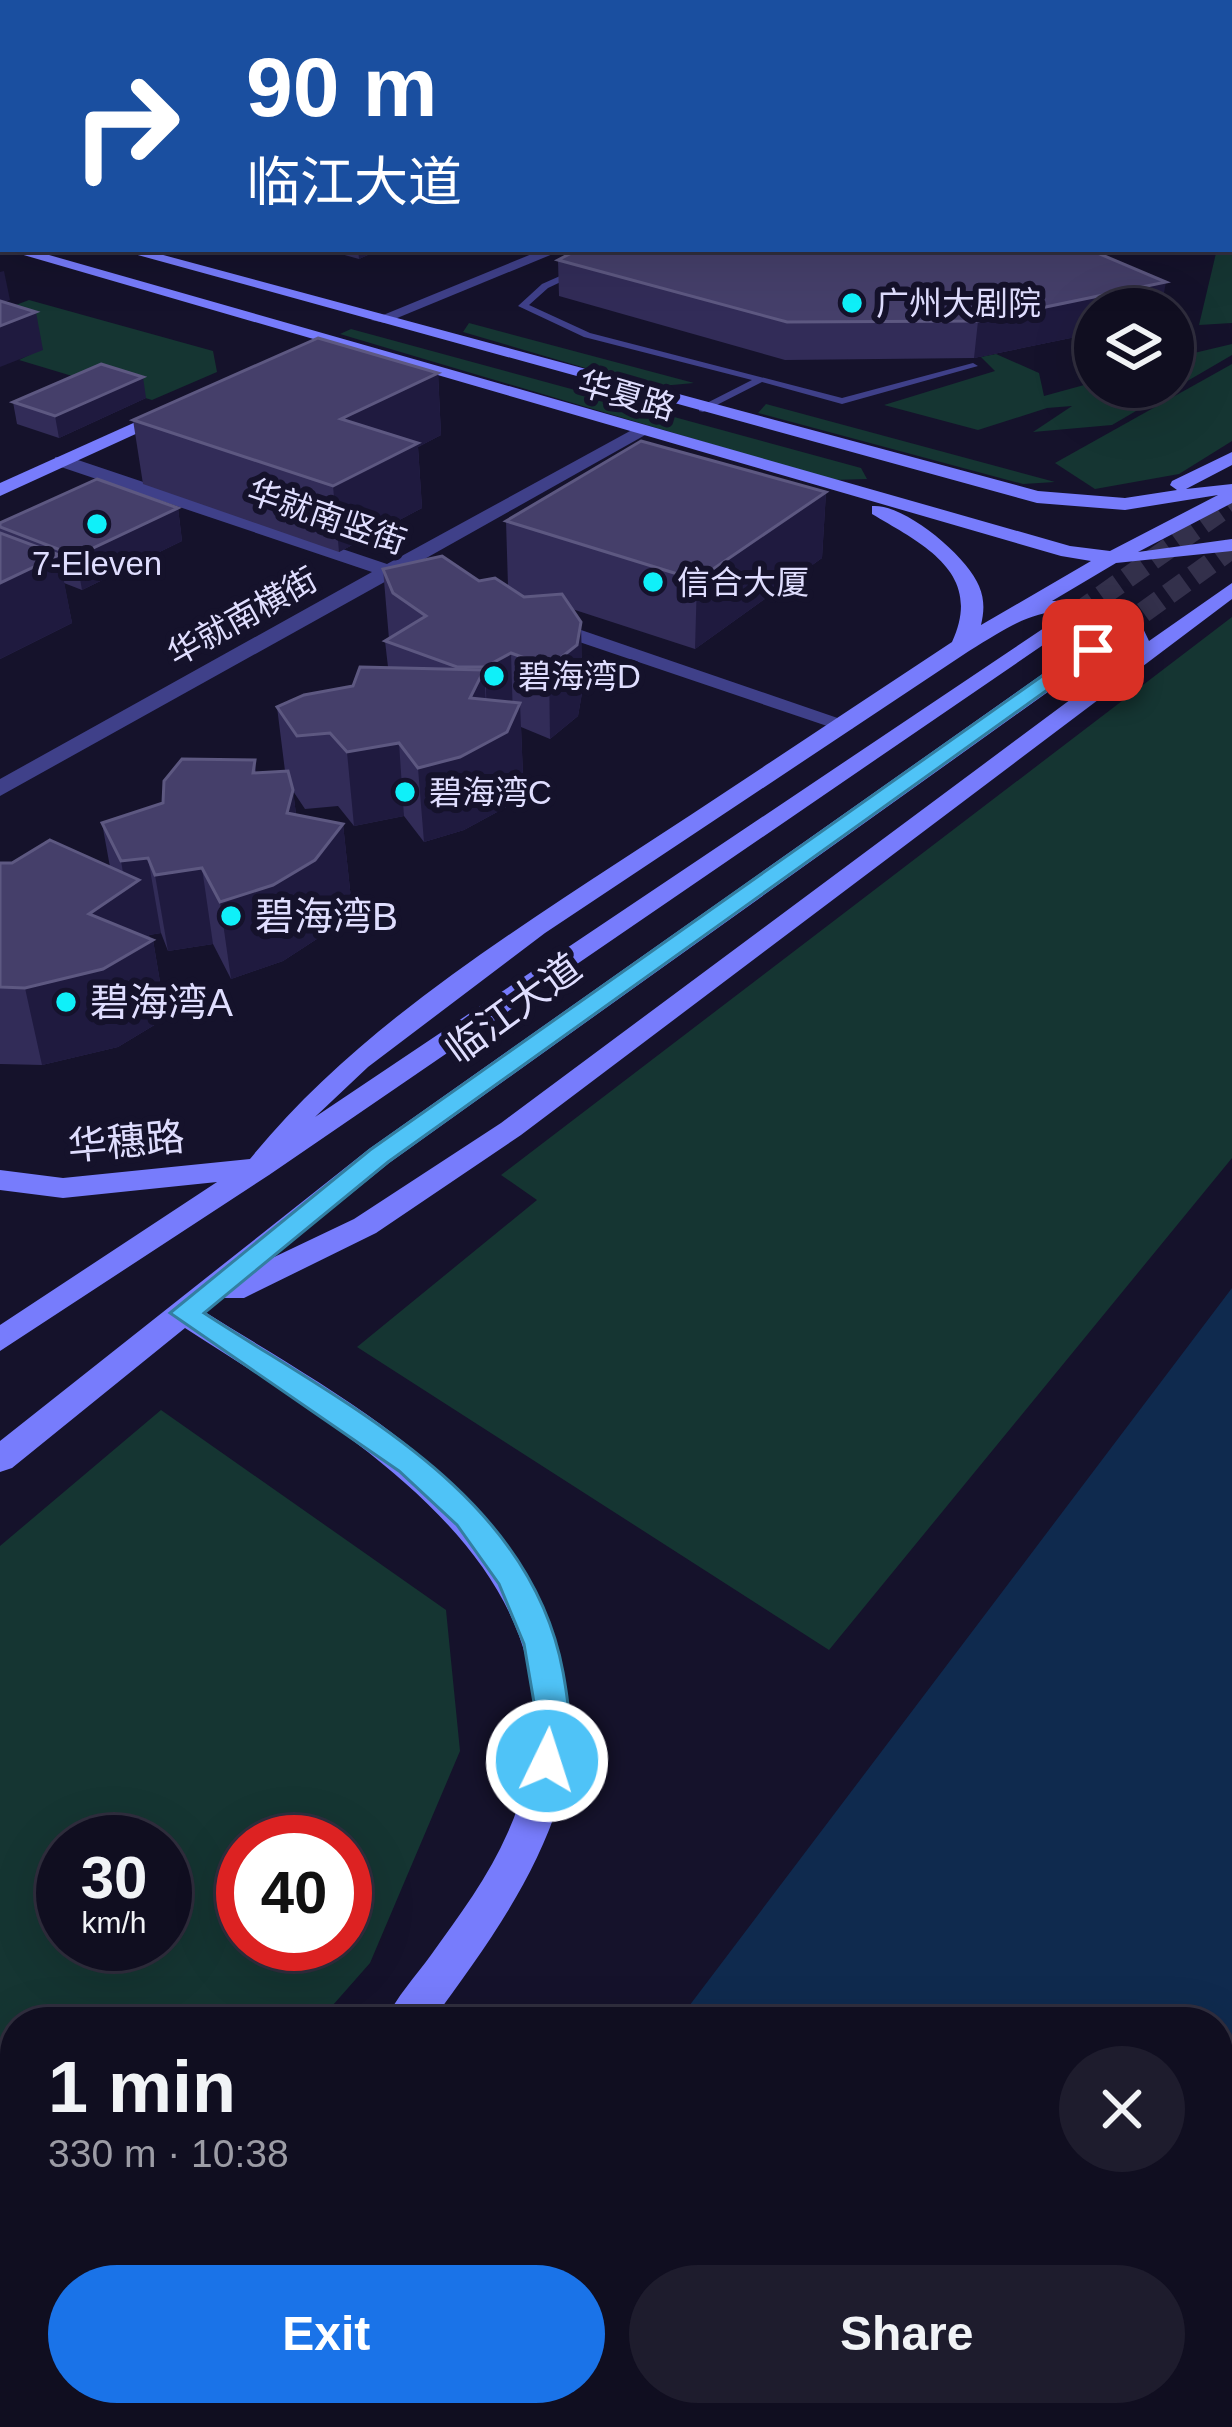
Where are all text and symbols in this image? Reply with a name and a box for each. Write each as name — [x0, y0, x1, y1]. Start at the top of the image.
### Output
text: 90 m — [246, 40, 437, 134]
icon: right — [48, 48, 204, 204]
text: 临江大道 — [246, 152, 462, 212]
place label: 广州大剧院 — [876, 285, 1041, 322]
map controls — [1074, 288, 1194, 408]
button: layers — [1074, 288, 1194, 408]
marker: 广州大剧院 — [839, 290, 865, 316]
street label: 华夏路 — [574, 364, 680, 427]
street label: 华就南竖街 — [243, 472, 411, 561]
marker: 7-Eleven — [84, 511, 110, 537]
place label: 7-Eleven — [32, 545, 162, 582]
street label: 华就南横街 — [161, 560, 323, 673]
place label: 信合大厦 — [677, 564, 809, 601]
marker: 信合大厦 — [640, 569, 666, 595]
pin — [1042, 599, 1144, 701]
icon: arrive — [1060, 617, 1126, 683]
place label: 碧海湾D — [518, 658, 641, 695]
marker: 碧海湾D — [481, 663, 507, 689]
place label: 碧海湾C — [429, 774, 552, 811]
marker: 碧海湾C — [392, 779, 418, 805]
place label: 碧海湾B — [255, 895, 398, 938]
marker: 碧海湾B — [218, 903, 244, 929]
street label: 临江大道 — [438, 945, 589, 1072]
place label: 碧海湾A — [90, 981, 233, 1024]
marker: 碧海湾A — [53, 989, 79, 1015]
street label: 华穗路 — [66, 1115, 186, 1168]
position arrow — [484, 1698, 610, 1824]
speed limit sign: 40 — [216, 1815, 372, 1971]
text: 30 — [81, 1844, 147, 1911]
text: km/h — [81, 1906, 147, 1939]
button: close — [1059, 2046, 1185, 2172]
text: 1 min — [48, 2047, 236, 2127]
text: 330 m · 10:38 — [48, 2132, 289, 2175]
button: Exit — [48, 2265, 605, 2403]
button: Share — [629, 2265, 1185, 2403]

